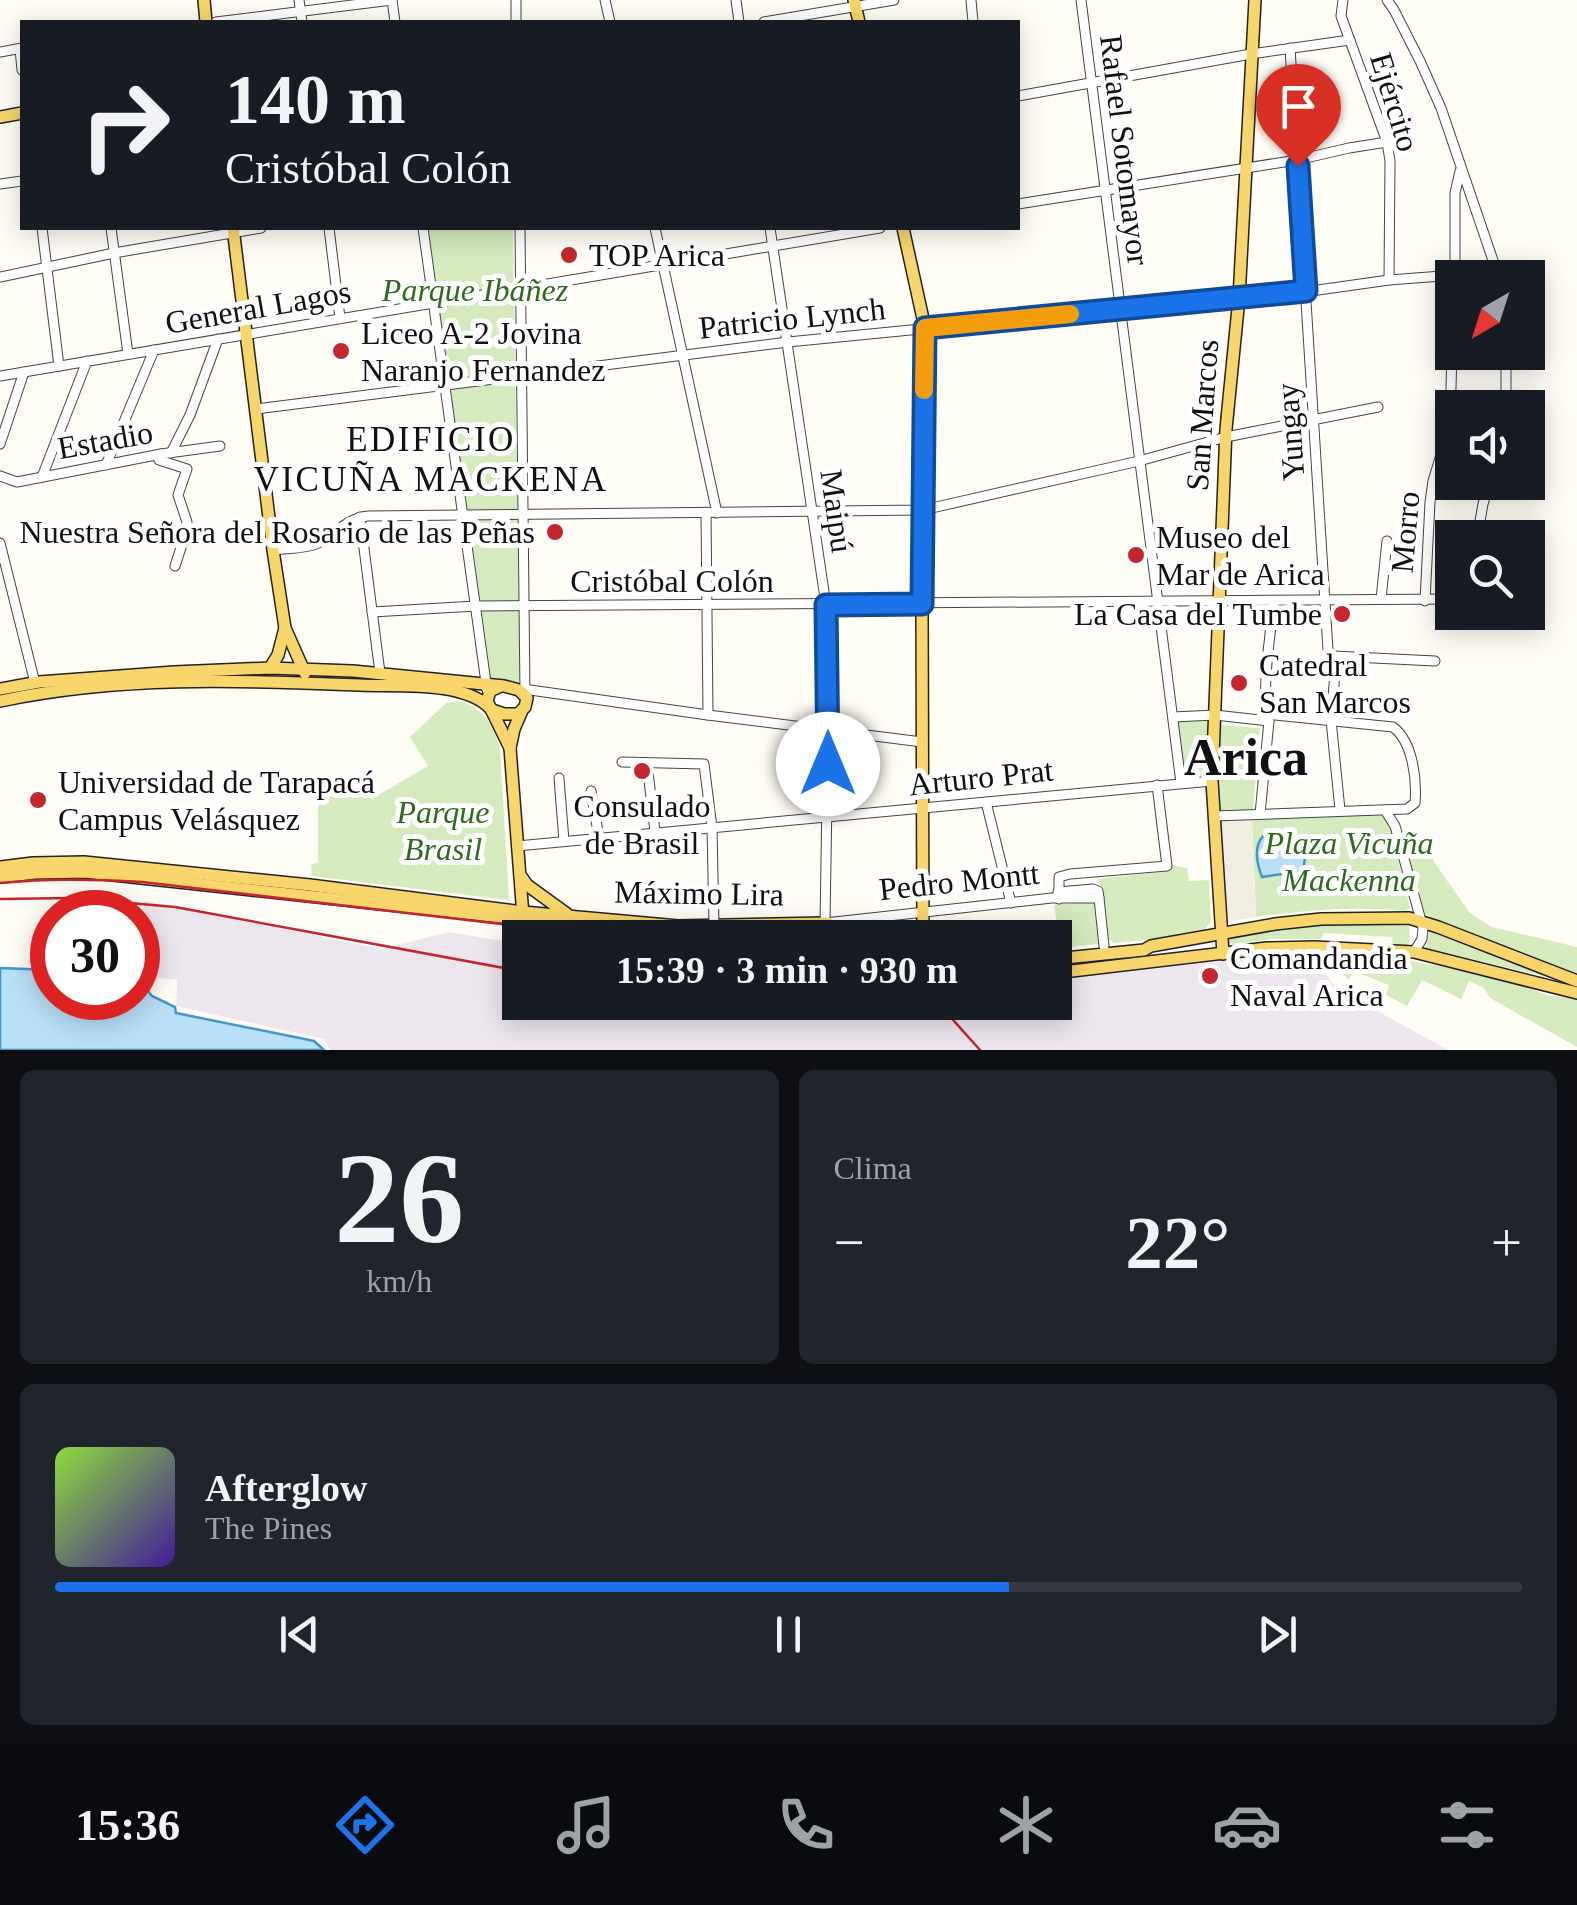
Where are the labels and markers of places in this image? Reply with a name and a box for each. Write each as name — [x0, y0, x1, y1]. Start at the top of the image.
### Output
pin — [1256, 64, 1341, 167]
place label: TOP Arica — [589, 237, 725, 273]
marker: TOP Arica — [558, 244, 580, 266]
place label: Liceo A-2 Jovina Naranjo Fernandez — [361, 315, 605, 388]
marker: Liceo A-2 Jovina Naranjo Fernandez — [330, 340, 352, 362]
place label: Nuestra Señora del Rosario de las Peñas — [20, 514, 535, 550]
place label: Museo del Mar de Arica — [1156, 519, 1325, 592]
marker: Nuestra Señora del Rosario de las Peñas — [544, 521, 566, 543]
marker: Museo del Mar de Arica — [1125, 544, 1147, 566]
place label: La Casa del Tumbe — [1074, 596, 1322, 632]
marker: La Casa del Tumbe — [1331, 603, 1353, 625]
place label: Catedral San Marcos — [1259, 647, 1411, 720]
marker: Catedral San Marcos — [1228, 672, 1250, 694]
marker: Consulado de Brasil — [631, 760, 653, 782]
place label: Universidad de Tarapacá Campus Velásquez — [58, 764, 375, 837]
place label: Consulado de Brasil — [574, 788, 710, 861]
marker: Universidad de Tarapacá Campus Velásquez — [27, 789, 49, 811]
place label: Comandandia Naval Arica — [1230, 940, 1408, 1013]
marker: Comandandia Naval Arica — [1199, 965, 1221, 987]

